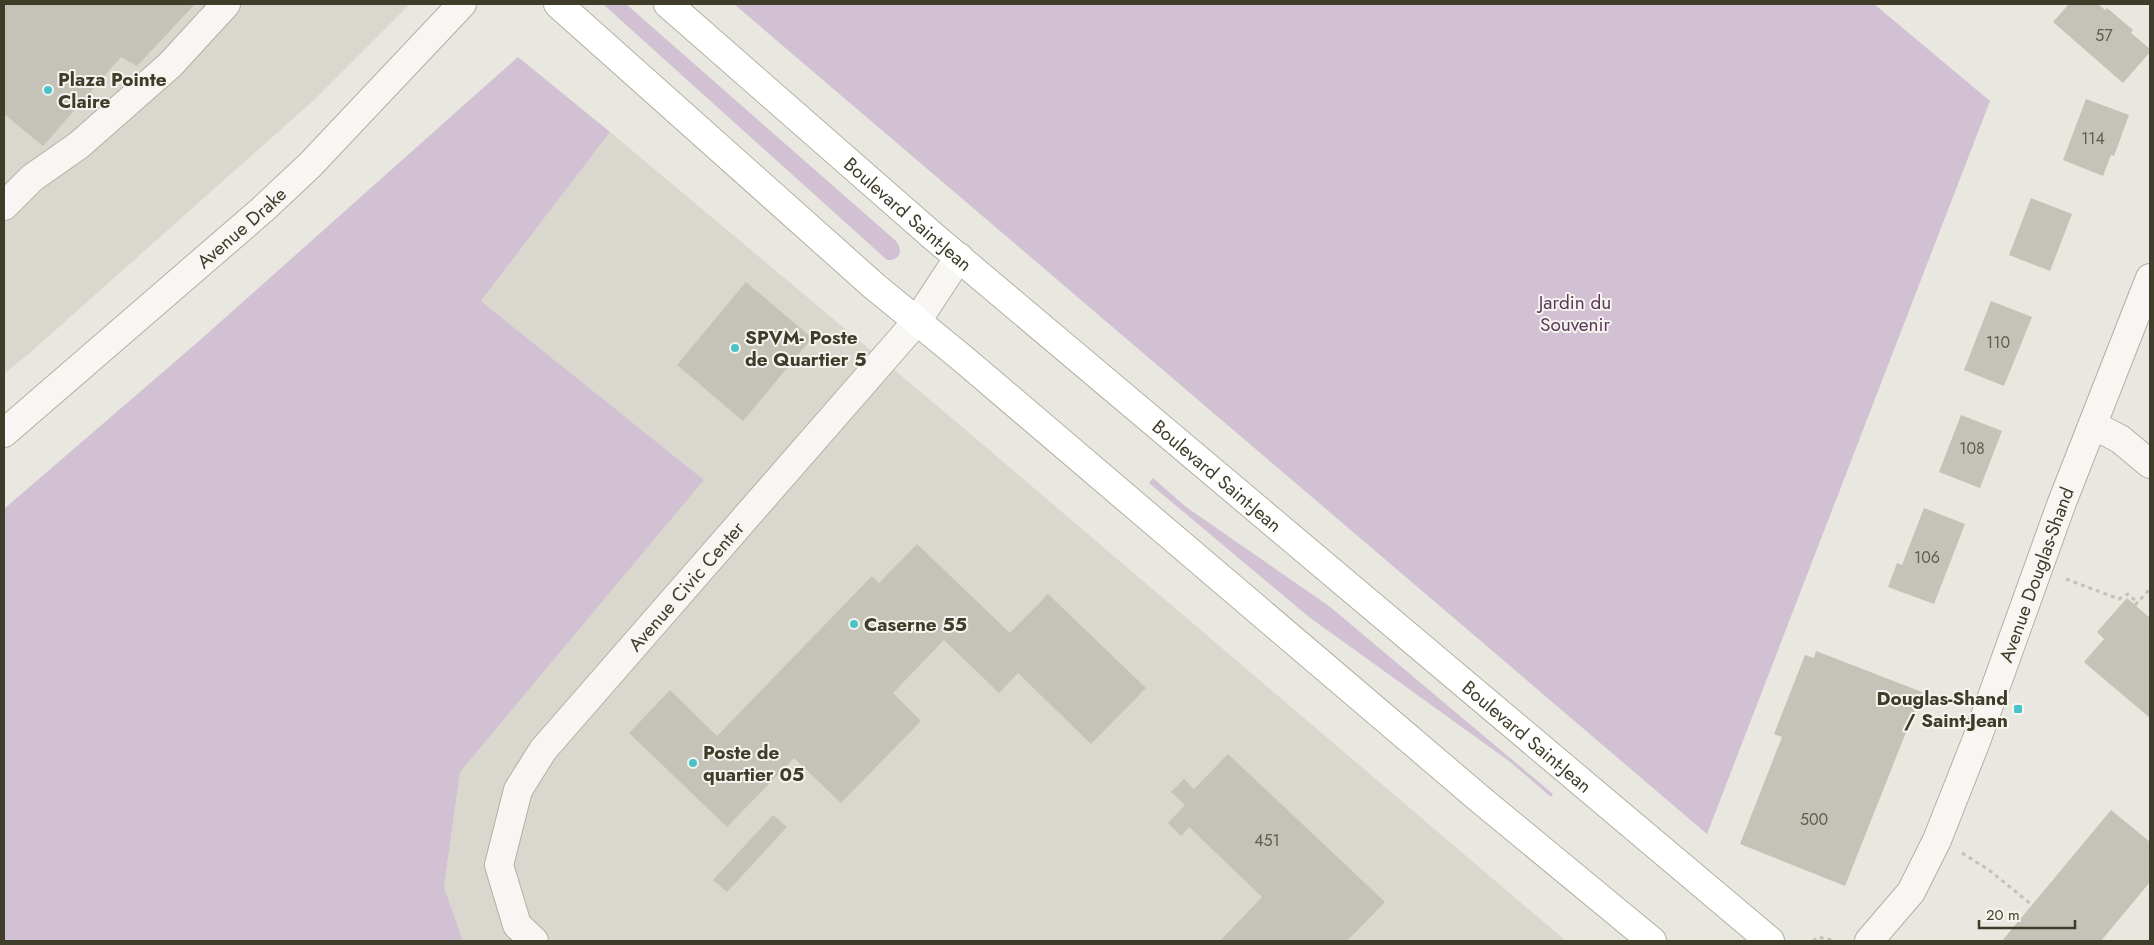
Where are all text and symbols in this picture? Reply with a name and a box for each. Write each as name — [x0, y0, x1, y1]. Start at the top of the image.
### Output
house number: 57 — [2095, 24, 2113, 47]
place label: Plaza Pointe Claire — [58, 66, 167, 115]
marker: Plaza Pointe Claire — [42, 84, 54, 96]
house number: 114 — [2081, 127, 2105, 150]
street label: Boulevard Saint-Jean — [838, 151, 978, 278]
street label: Avenue Drake — [191, 181, 293, 275]
park label: Jardin du Souvenir — [1536, 289, 1611, 338]
place label: SPVM- Poste de Quartier 5 — [745, 324, 867, 373]
house number: 110 — [1986, 331, 2010, 354]
marker: SPVM- Poste de Quartier 5 — [729, 342, 741, 354]
street label: Boulevard Saint-Jean — [1146, 413, 1288, 538]
house number: 108 — [1959, 437, 1985, 460]
street label: Avenue Douglas-Shand — [1992, 483, 2081, 666]
street label: Avenue Civic Center — [622, 515, 751, 657]
house number: 106 — [1914, 546, 1940, 569]
place label: Caserne 55 — [864, 611, 967, 638]
marker: Caserne 55 — [848, 618, 860, 630]
street label: Boulevard Saint-Jean — [1456, 674, 1597, 799]
place label: Douglas-Shand / Saint-Jean — [1877, 685, 2008, 734]
marker: Douglas-Shand / Saint-Jean — [2012, 703, 2024, 715]
place label: Poste de quartier 05 — [703, 739, 804, 788]
marker: Poste de quartier 05 — [687, 757, 699, 769]
house number: 500 — [1800, 808, 1828, 831]
house number: 451 — [1254, 829, 1280, 852]
scale bar — [1979, 898, 2075, 930]
text: 20 m — [1986, 904, 2020, 926]

